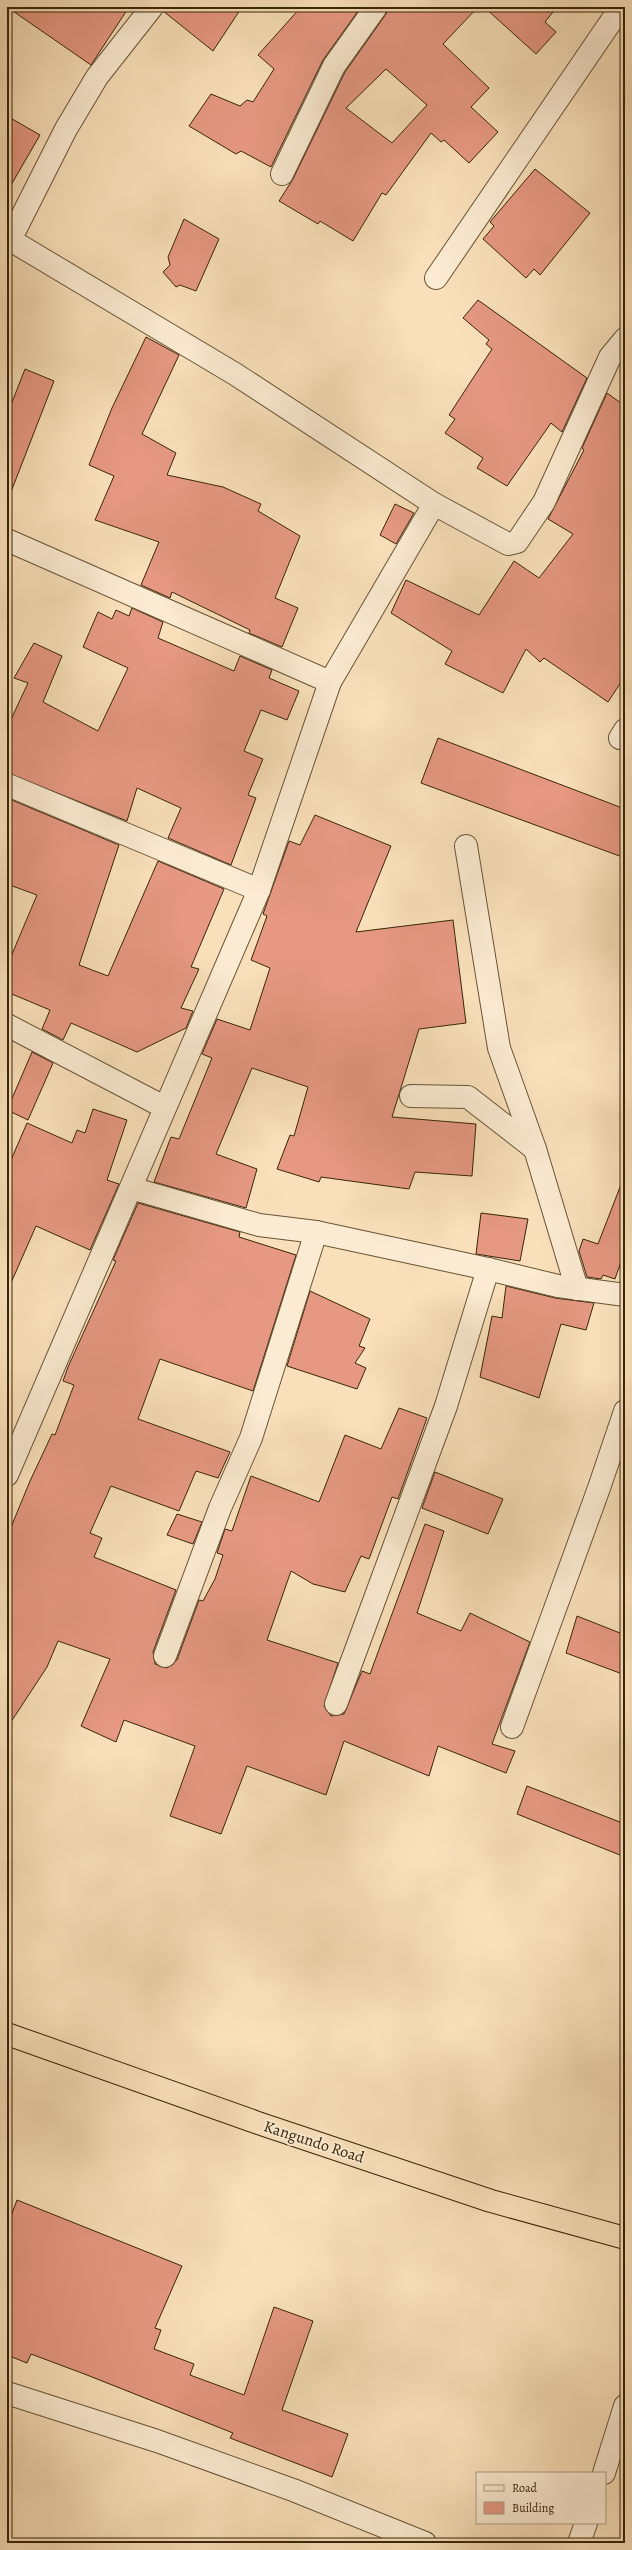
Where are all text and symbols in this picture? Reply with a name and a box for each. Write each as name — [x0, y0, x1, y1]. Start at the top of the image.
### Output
street label: Kangundo Road — [261, 2115, 368, 2169]
legend — [476, 2472, 606, 2524]
text: Road — [512, 2480, 538, 2496]
text: Building — [512, 2500, 554, 2516]

